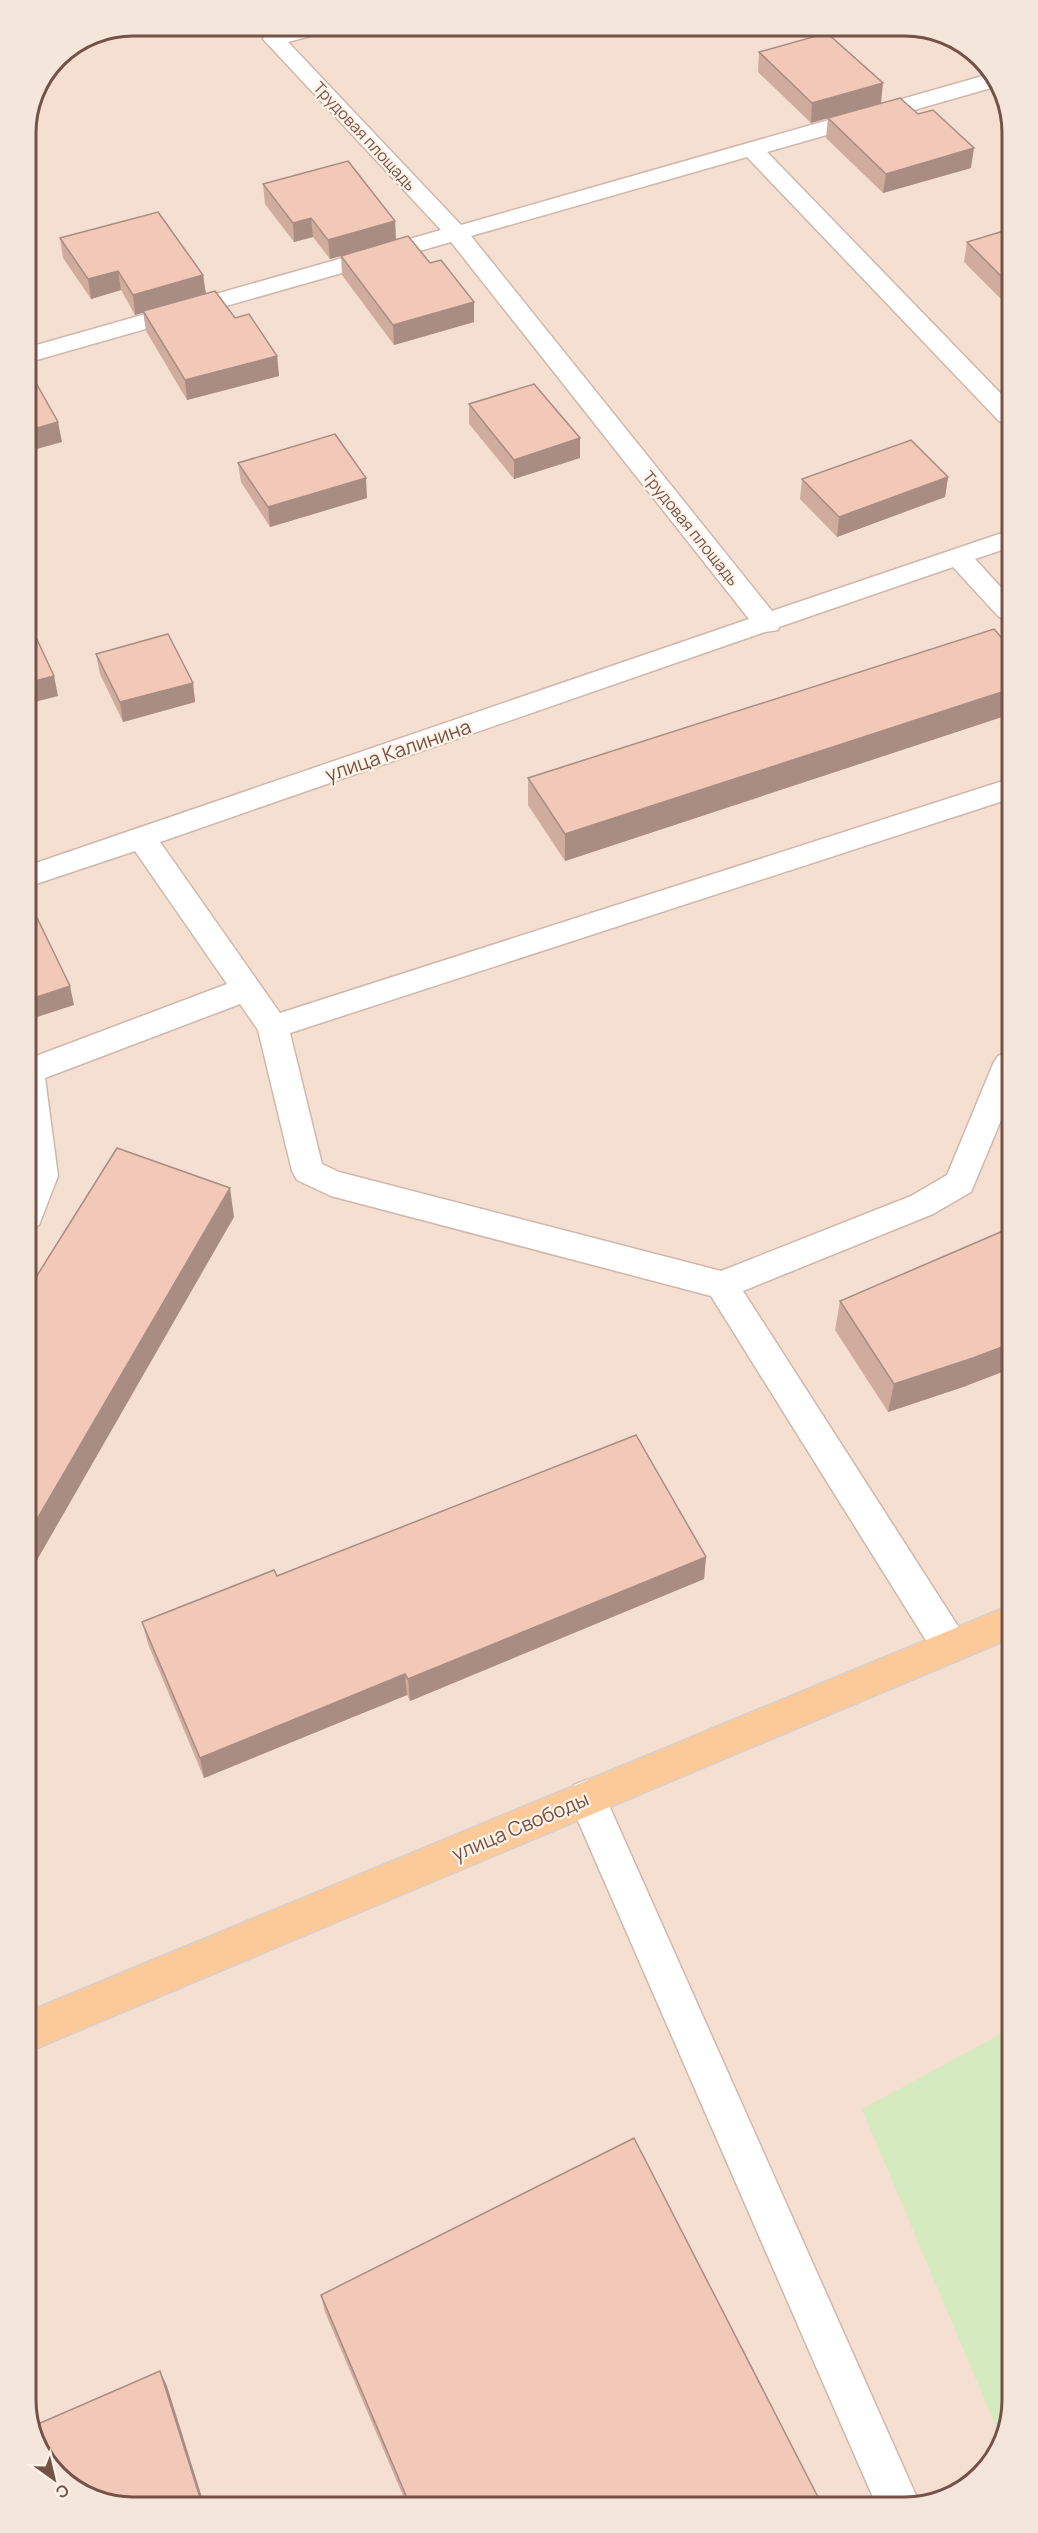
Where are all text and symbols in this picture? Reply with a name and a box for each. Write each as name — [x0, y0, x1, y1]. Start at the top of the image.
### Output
street label: Трудовая площадь — [309, 77, 421, 195]
street label: Трудовая площадь — [638, 466, 744, 590]
street label: улица Калинина — [322, 712, 474, 788]
street label: улица Свободы — [447, 1785, 593, 1867]
north arrow — [24, 2449, 84, 2509]
text: С — [51, 2479, 73, 2504]

